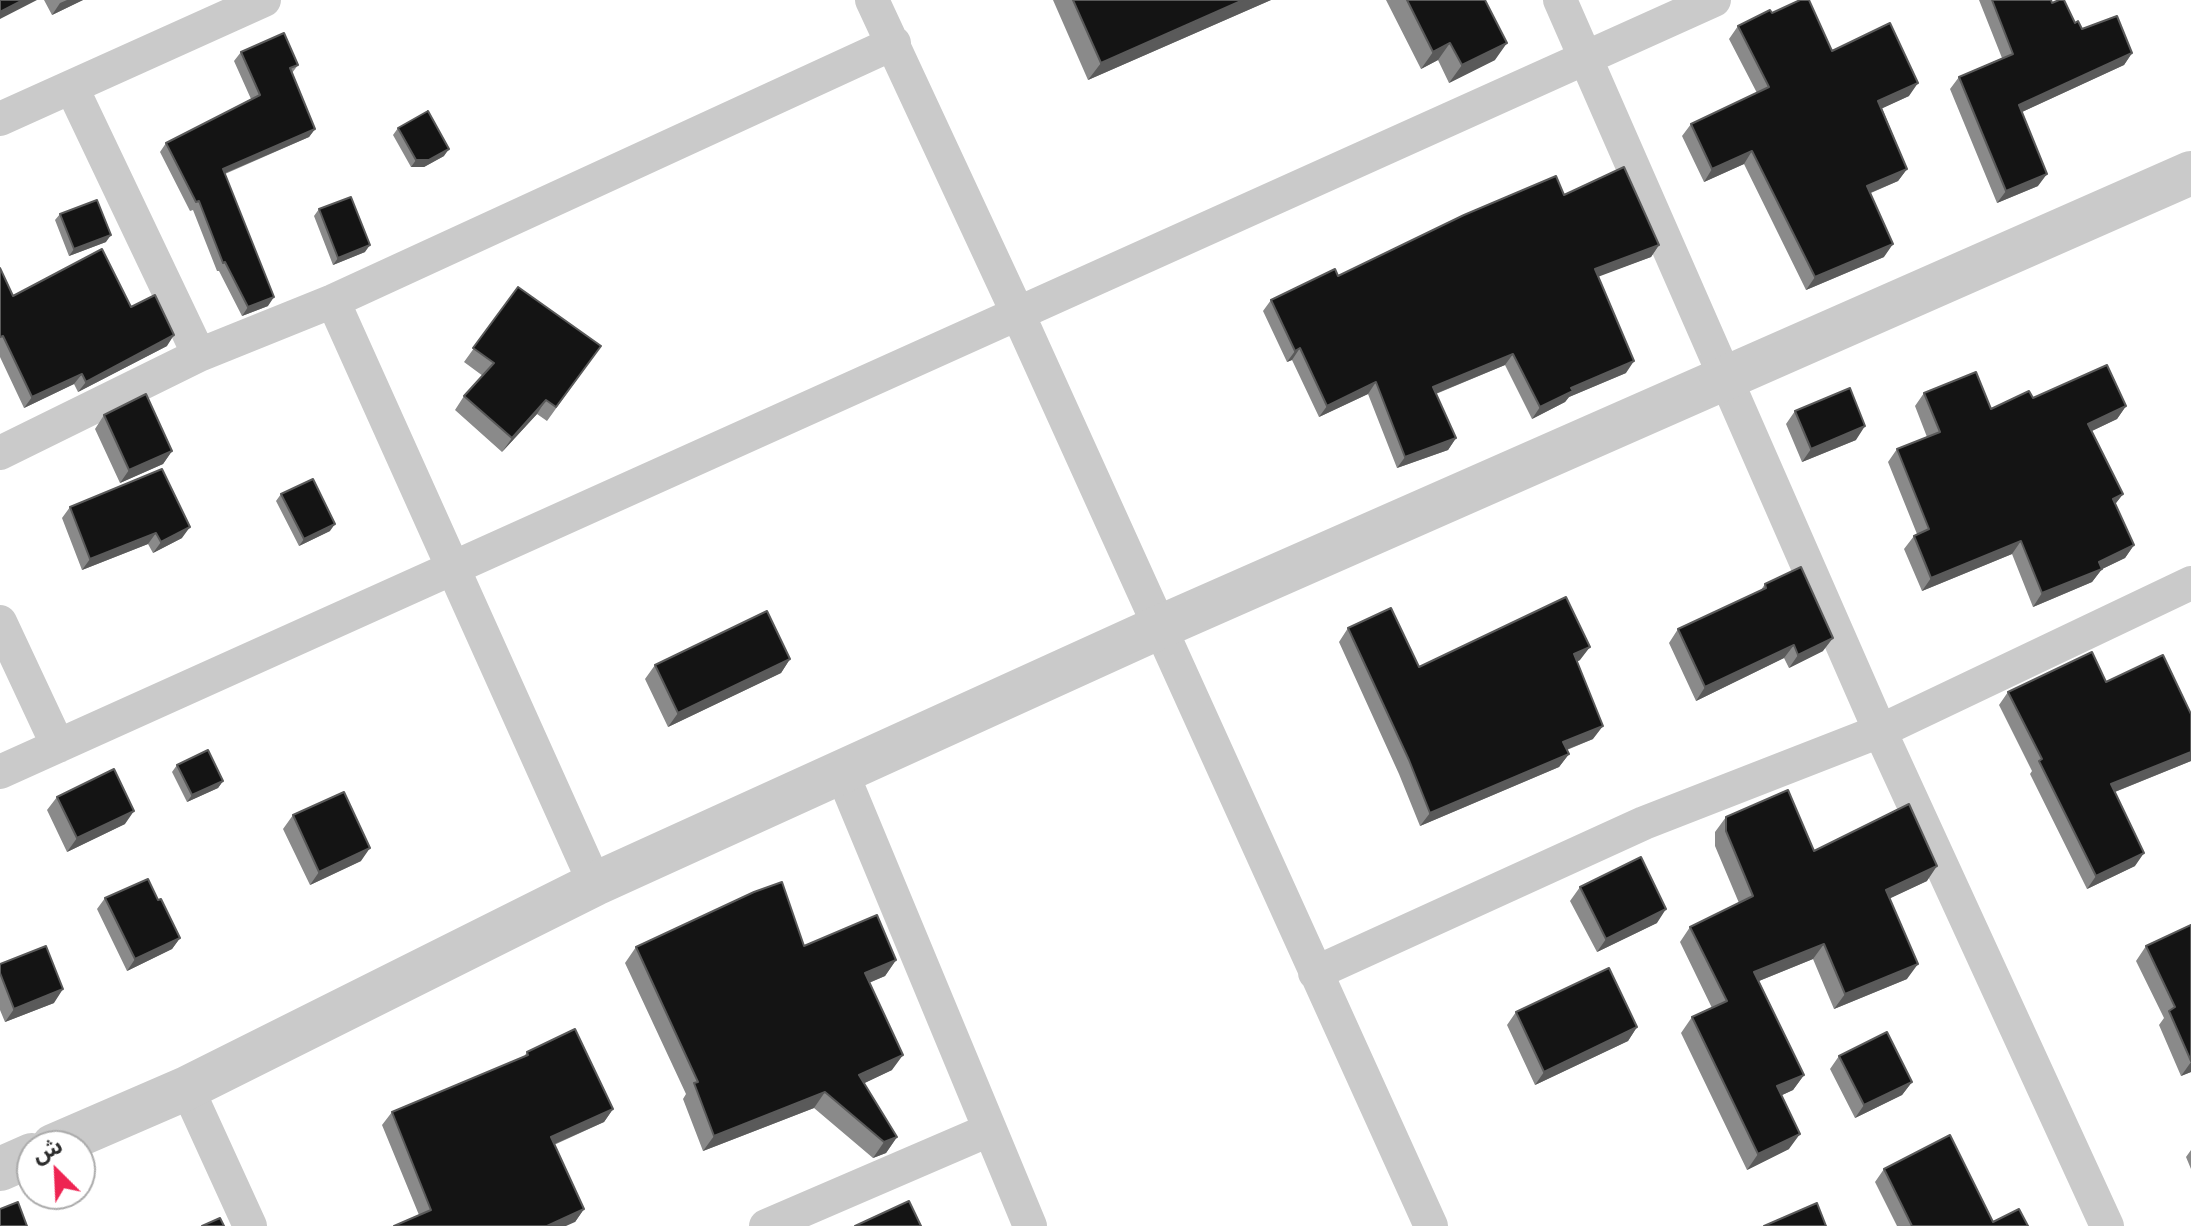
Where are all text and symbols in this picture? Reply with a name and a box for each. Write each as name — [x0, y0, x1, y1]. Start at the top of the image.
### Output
north arrow — [16, 1130, 96, 1210]
text: ش — [28, 1131, 67, 1169]

